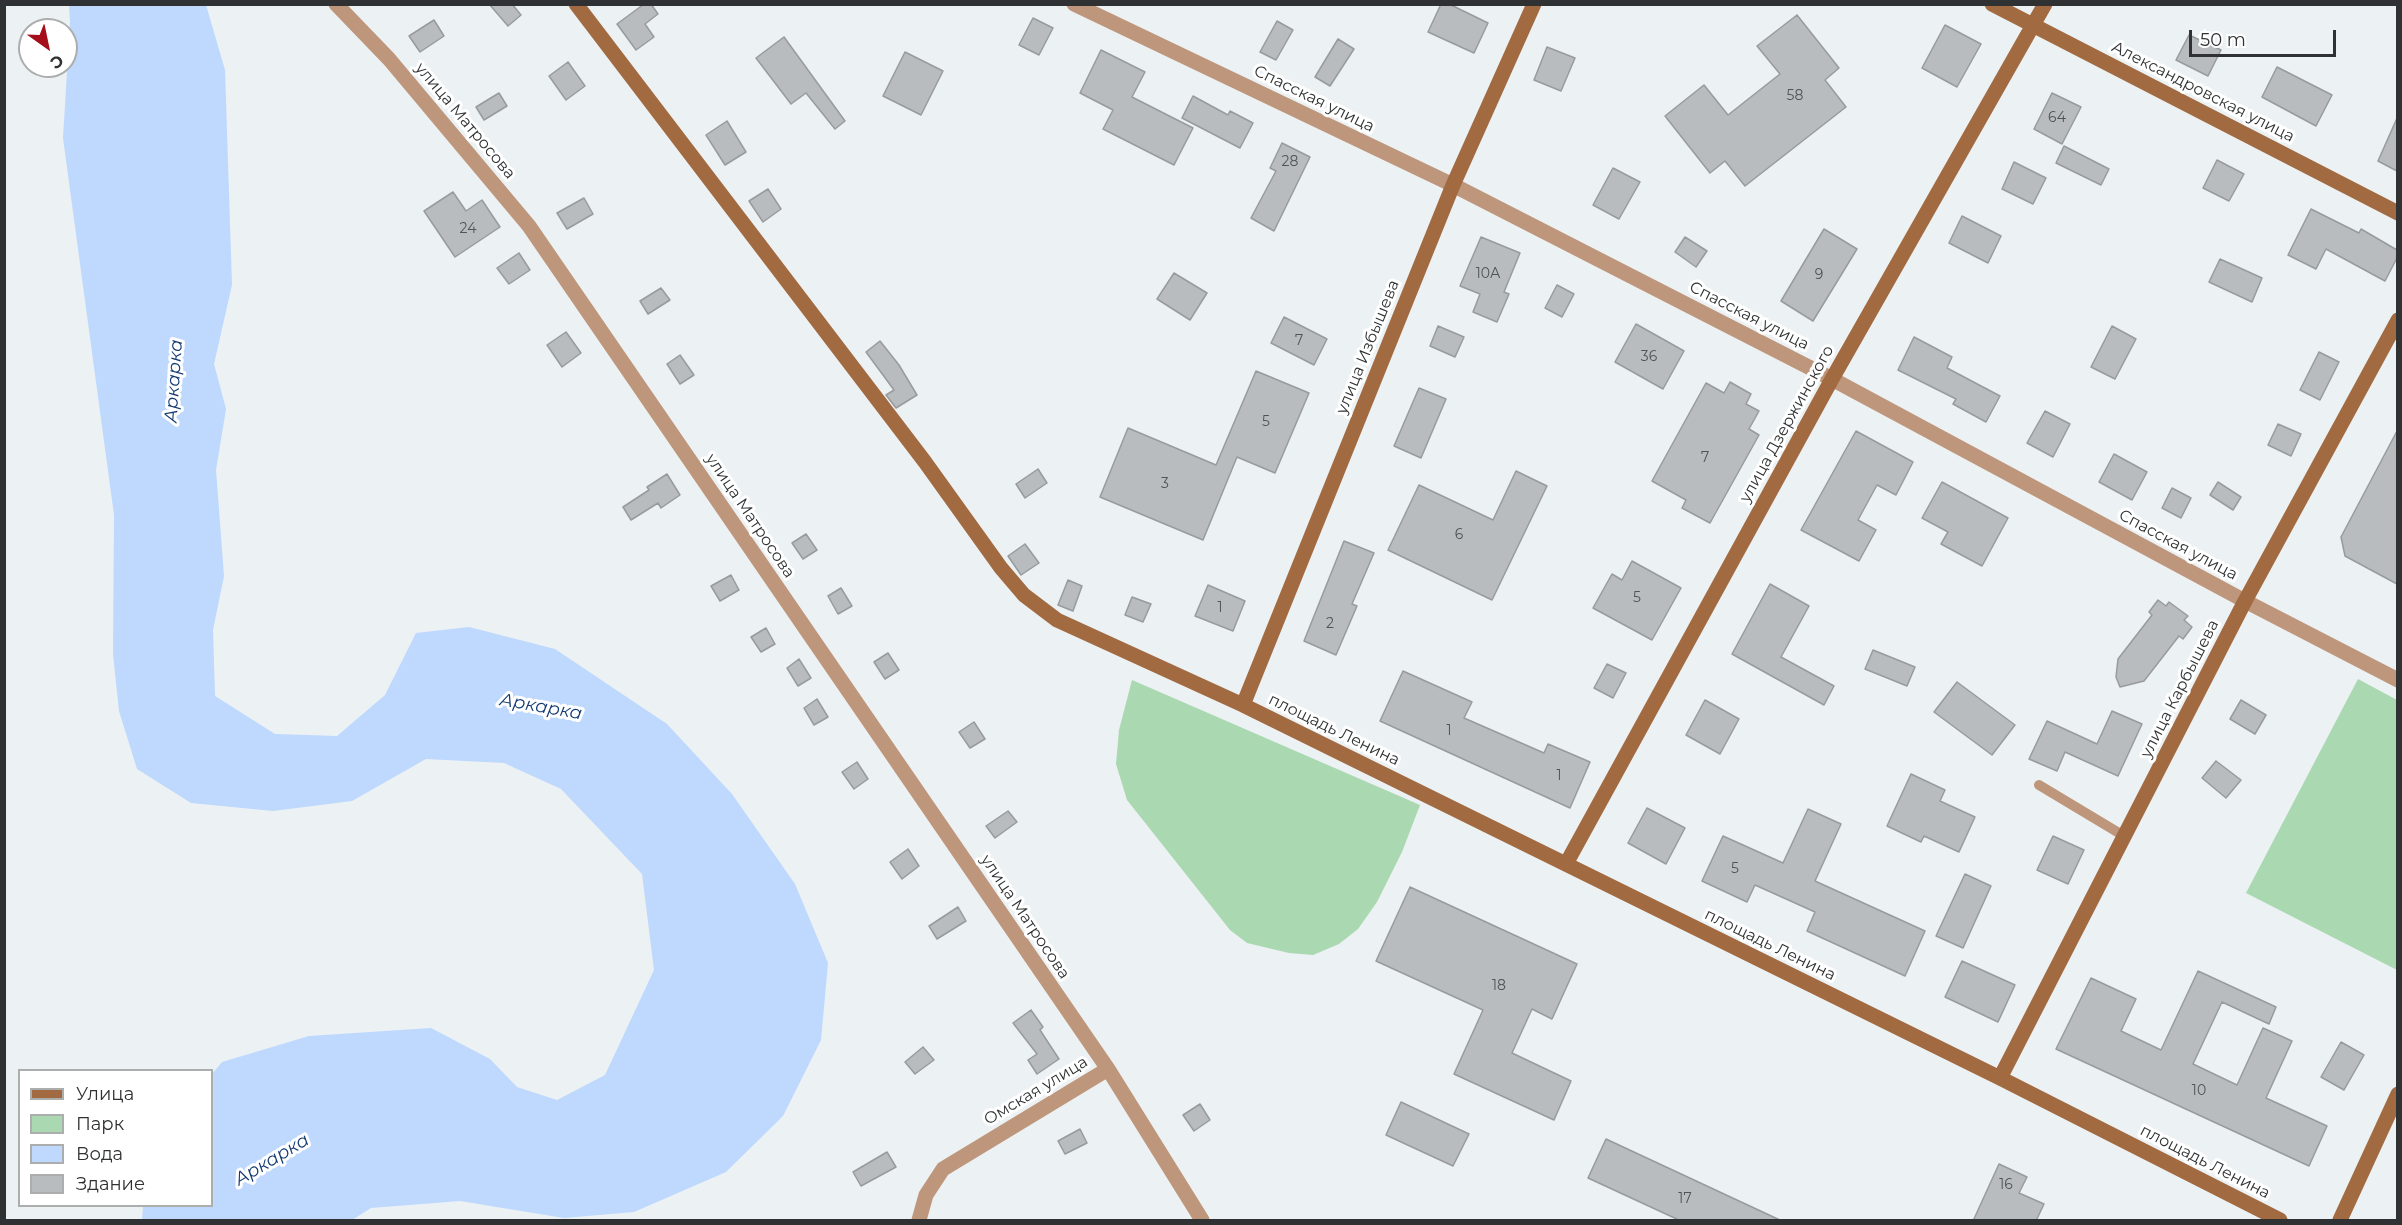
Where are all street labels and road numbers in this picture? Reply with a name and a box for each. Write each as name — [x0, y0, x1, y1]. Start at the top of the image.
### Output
street label: Александровская улица — [2108, 37, 2298, 147]
street label: улица Матросова — [411, 59, 519, 183]
street label: Спасская улица — [1251, 61, 1377, 137]
street label: улица Избышева — [1332, 277, 1404, 417]
street label: Спасская улица — [1686, 278, 1812, 354]
street label: улица Дзержинского — [1736, 342, 1838, 506]
street label: улица Матросова — [701, 450, 799, 582]
street label: Спасская улица — [2115, 506, 2241, 584]
street label: улица Карбышева — [2137, 617, 2223, 761]
street label: площадь Ленина — [1265, 690, 1403, 770]
street label: улица Матросова — [976, 851, 1074, 983]
street label: площадь Ленина — [1701, 905, 1839, 985]
street label: Омская улица — [981, 1052, 1091, 1130]
street label: площадь Ленина — [2137, 1121, 2273, 1203]

